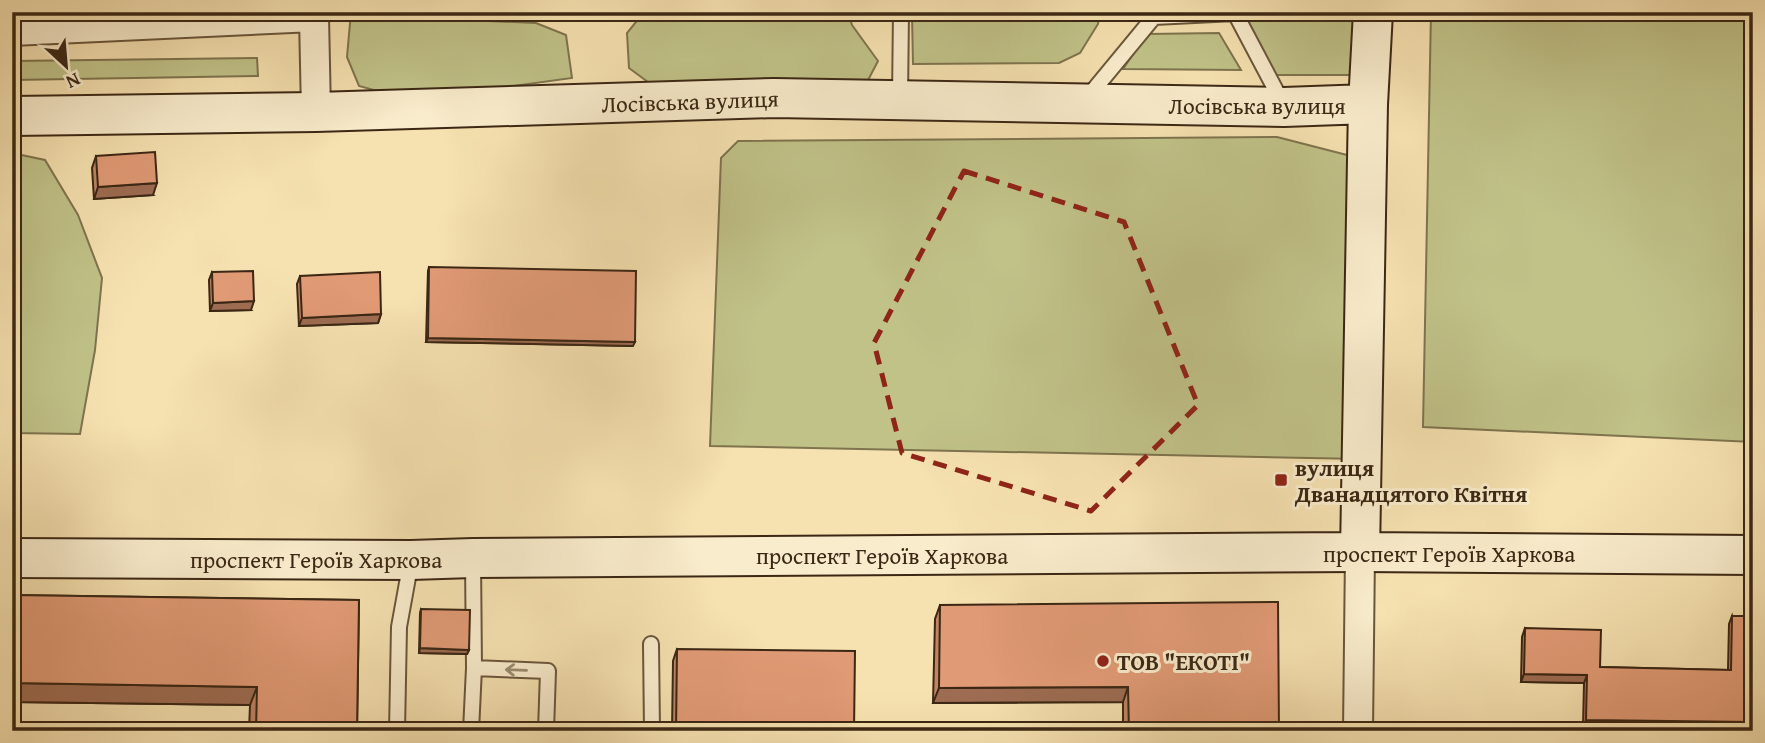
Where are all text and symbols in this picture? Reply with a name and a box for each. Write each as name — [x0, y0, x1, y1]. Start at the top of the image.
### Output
north arrow — [32, 32, 102, 102]
text: N — [61, 66, 85, 97]
street label: Лосівська вулиця — [601, 81, 780, 121]
street label: Лосівська вулиця — [1168, 89, 1346, 122]
place label: вулиця Дванадцятого Квітня — [1294, 451, 1527, 510]
marker: вулиця Дванадцятого Квітня — [1273, 472, 1289, 488]
street label: проспект Героїв Харкова — [1323, 537, 1575, 570]
street label: проспект Героїв Харкова — [756, 539, 1008, 572]
street label: проспект Героїв Харкова — [190, 543, 442, 576]
place label: ТОВ "ЕКОТI" — [1117, 645, 1250, 678]
marker: ТОВ "ЕКОТI" — [1095, 653, 1111, 669]
one-way arrow — [505, 663, 528, 676]

